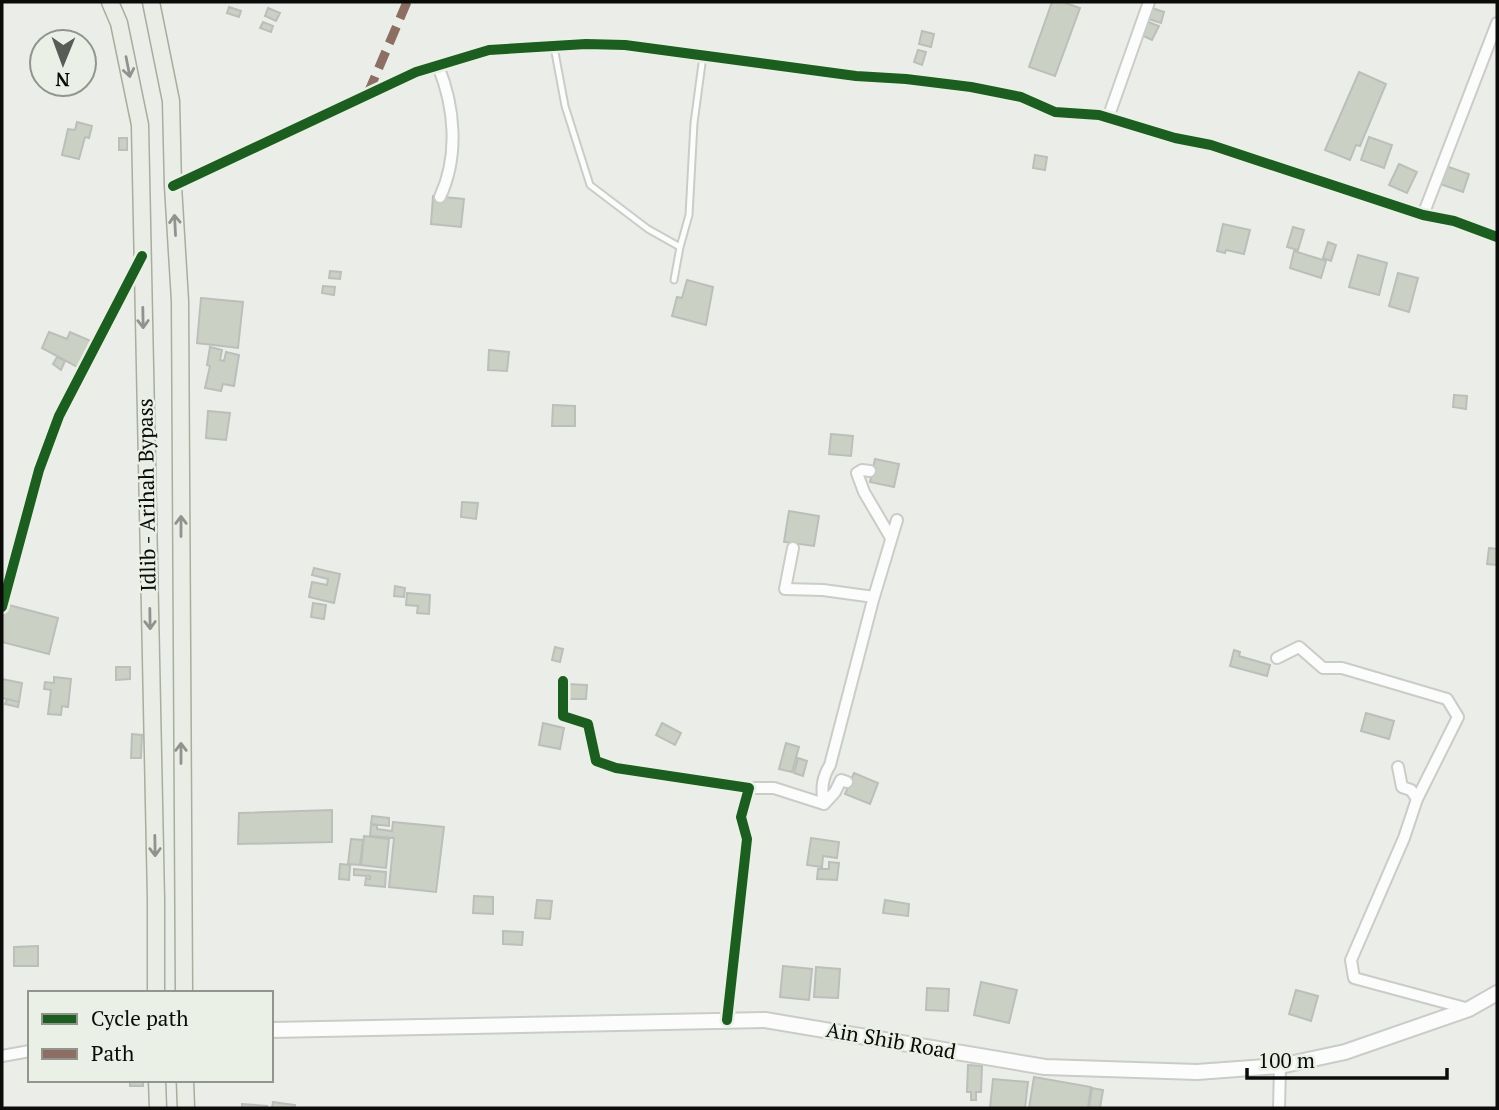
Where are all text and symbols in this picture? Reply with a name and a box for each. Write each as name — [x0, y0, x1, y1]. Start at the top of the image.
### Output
north arrow — [28, 28, 98, 98]
one-way arrow — [122, 55, 135, 78]
text: N — [55, 68, 70, 93]
one-way arrow — [169, 213, 182, 236]
one-way arrow — [137, 306, 150, 329]
street label: Idlib - Arihah Bypass — [130, 398, 162, 592]
one-way arrow — [174, 514, 188, 537]
one-way arrow — [143, 607, 157, 630]
one-way arrow — [174, 742, 188, 765]
one-way arrow — [148, 835, 161, 858]
legend — [28, 991, 273, 1082]
text: Cycle path — [91, 1004, 189, 1032]
street label: Ain Shib Road — [824, 1015, 959, 1065]
scale bar — [1247, 1036, 1446, 1080]
text: Path — [91, 1039, 134, 1067]
text: 100 m — [1258, 1046, 1315, 1074]

